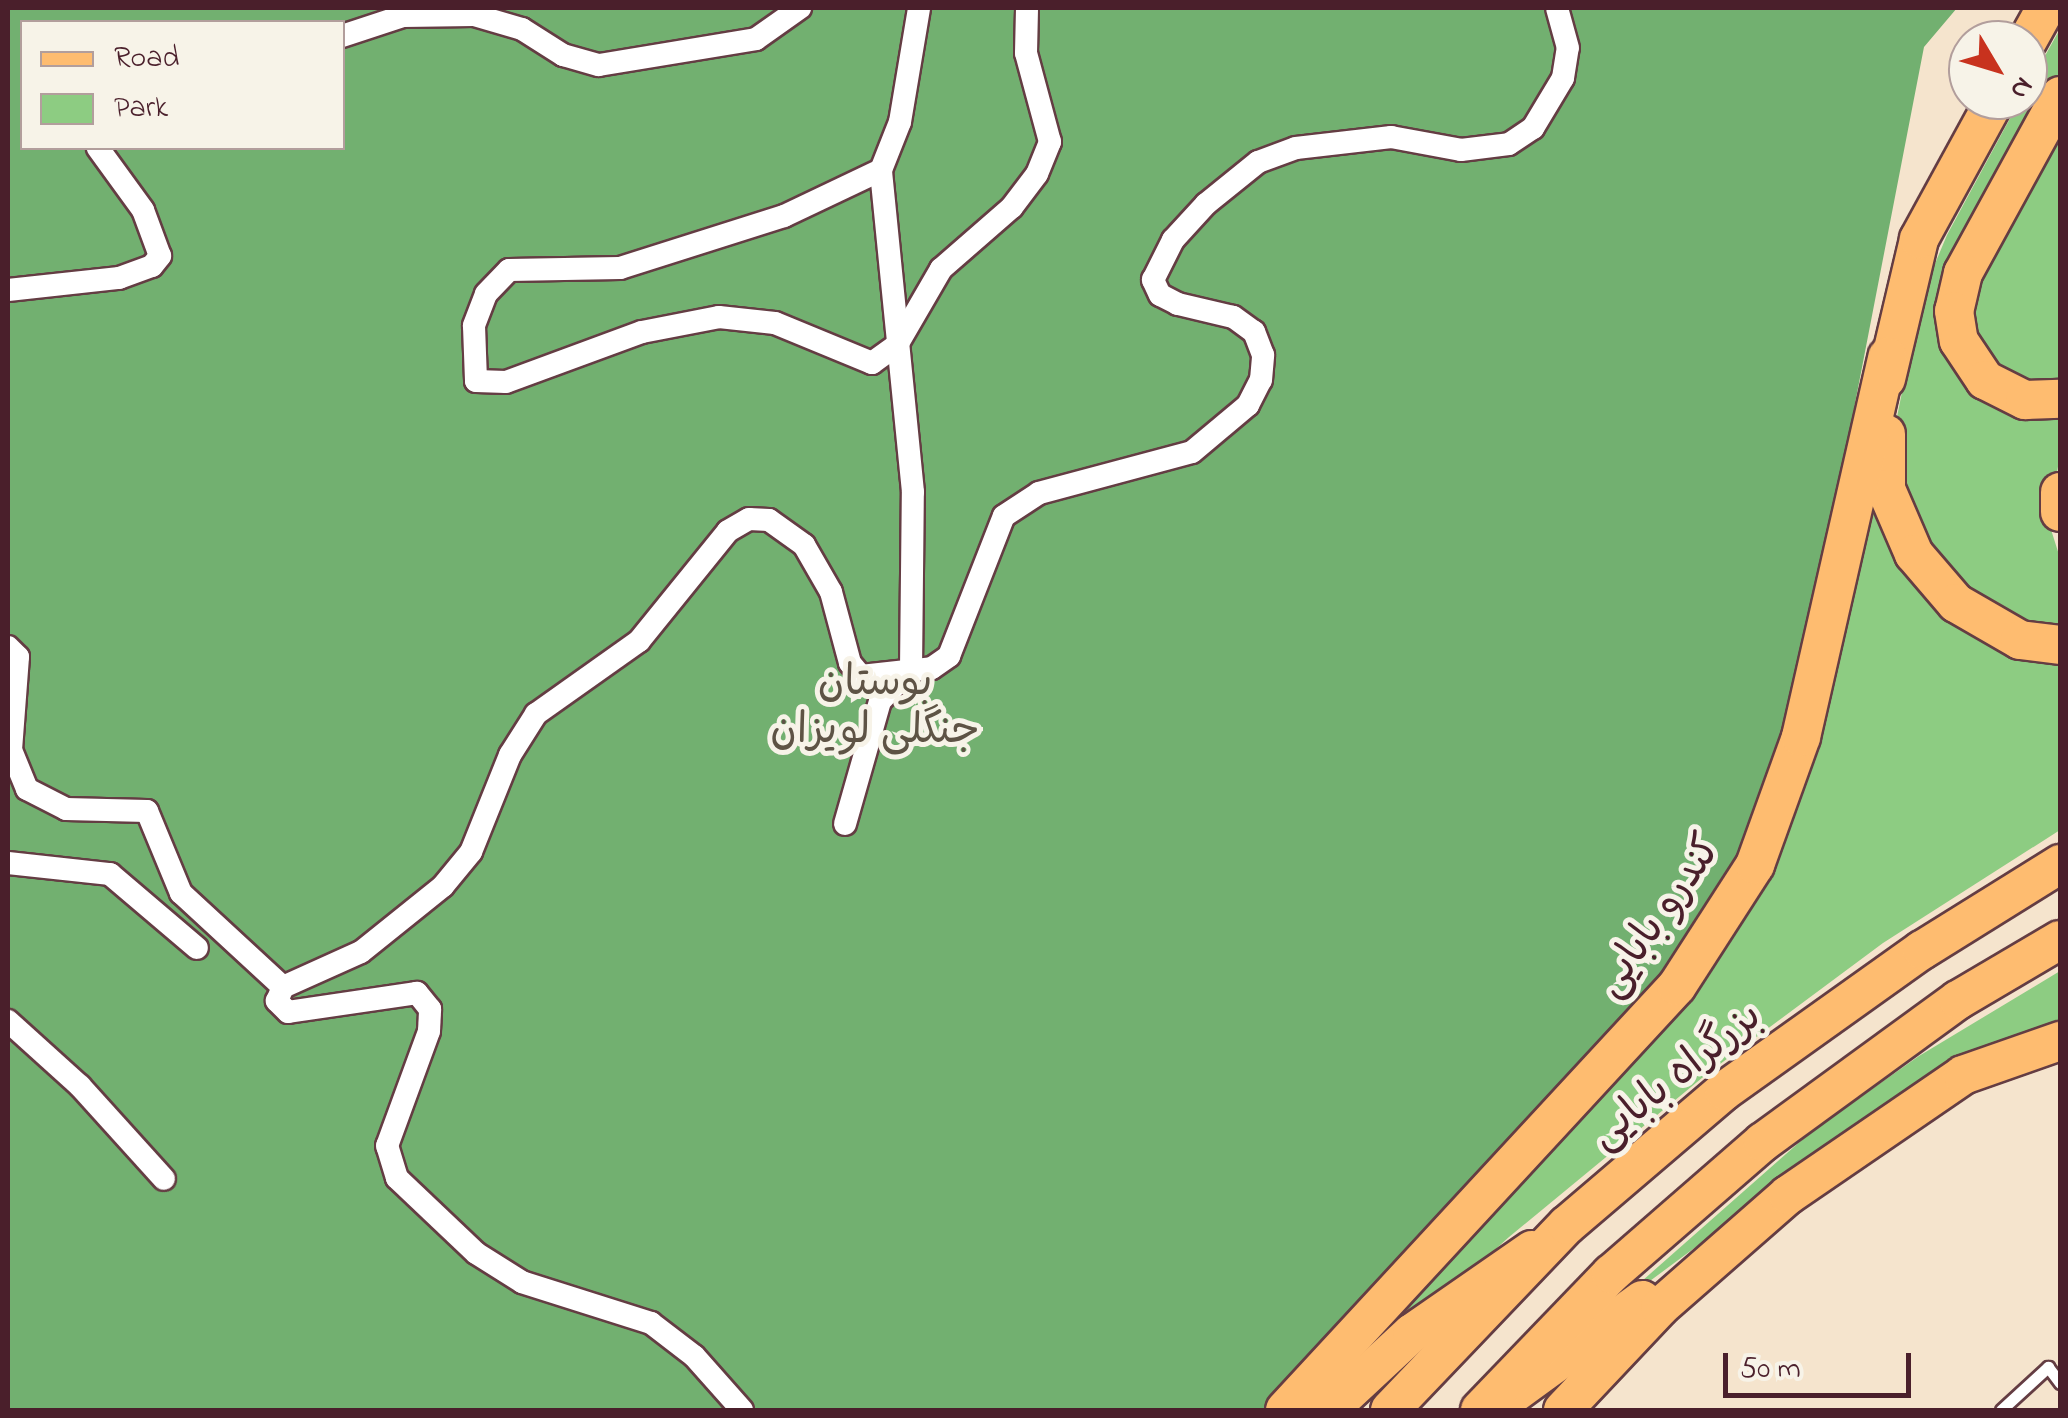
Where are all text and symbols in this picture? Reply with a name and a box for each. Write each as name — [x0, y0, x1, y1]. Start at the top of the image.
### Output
legend — [20, 20, 345, 150]
north arrow — [1948, 20, 2048, 120]
text: Road — [114, 37, 179, 81]
text: N — [1998, 67, 2042, 108]
text: Park — [114, 87, 168, 131]
park label: بوستان جنگلی لویزان — [770, 659, 980, 758]
street label: کندرو بابایی — [1586, 826, 1734, 1008]
street label: بزرگراه بابایی — [1581, 992, 1773, 1162]
scale bar — [1728, 1333, 1916, 1395]
text: 50 m — [1740, 1348, 1801, 1392]

